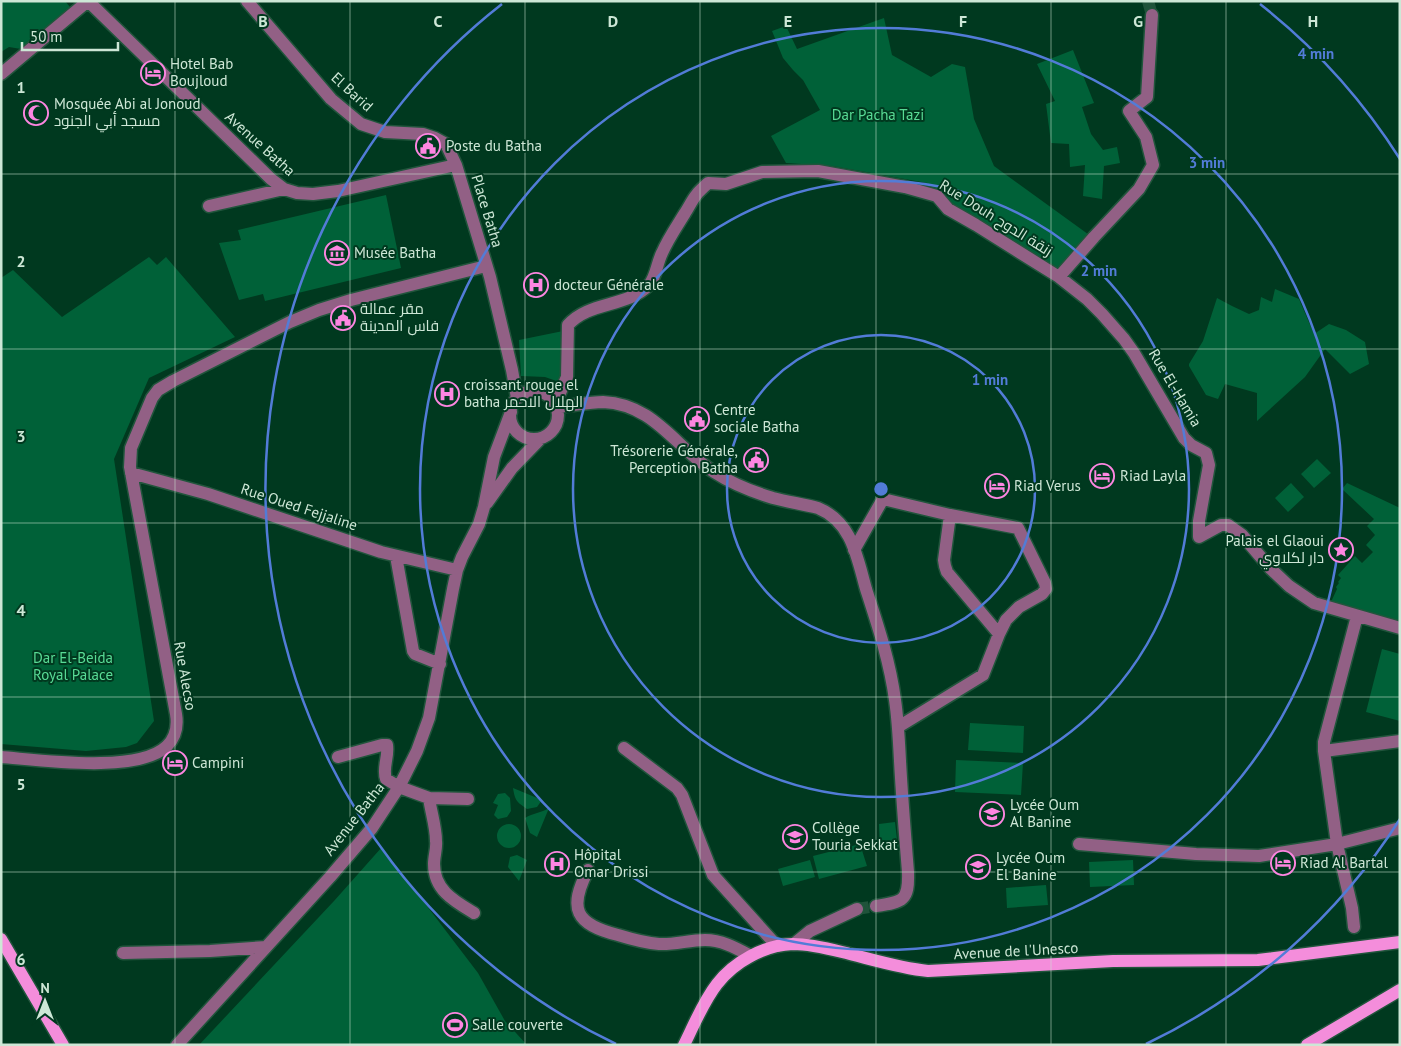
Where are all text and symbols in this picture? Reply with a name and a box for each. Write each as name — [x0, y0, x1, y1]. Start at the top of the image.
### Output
text: B — [258, 11, 268, 31]
text: C — [434, 11, 443, 31]
text: D — [608, 11, 618, 31]
text: E — [784, 11, 792, 31]
text: F — [959, 11, 967, 31]
text: G — [1133, 11, 1143, 31]
text: H — [1308, 11, 1318, 31]
scale bar — [22, 20, 119, 52]
text: 50 m — [30, 27, 63, 46]
text: 4 min — [1298, 44, 1334, 63]
place label: Hotel Bab Boujloud — [170, 54, 233, 90]
hotel icon: Hotel Bab Boujloud — [140, 60, 166, 86]
street label: El Barid — [327, 68, 377, 115]
text: 1 — [16, 77, 26, 97]
place label: Mosquée Abi al Jonoud مسجد أبي الجنود — [54, 94, 201, 133]
mosque icon: Mosquée Abi al Jonoud مسجد أبي الجنود — [23, 100, 49, 126]
park label: Dar Pacha Tazi — [832, 105, 924, 124]
street label: Avenue Batha — [221, 107, 299, 180]
public building icon: Poste du Batha — [415, 133, 441, 159]
place label: Poste du Batha — [446, 136, 542, 155]
text: 3 min — [1189, 153, 1225, 172]
street label: Place Batha — [467, 172, 508, 250]
street label: Rue Douh زنقة الدوح — [935, 175, 1056, 262]
museum icon: Musée Batha — [324, 240, 350, 266]
place label: Musée Batha — [354, 243, 436, 262]
text: 2 — [16, 251, 26, 271]
text: 2 min — [1081, 261, 1117, 280]
hospital icon: docteur Générale — [523, 272, 549, 298]
place label: docteur Générale — [554, 275, 664, 294]
place label: مقر عمالة فاس المدينة — [360, 299, 439, 336]
public building icon: مقر عمالة فاس المدينة — [330, 305, 356, 331]
street label: Rue El-Hamia — [1145, 345, 1206, 430]
text: 1 min — [972, 370, 1008, 389]
place label: croissant rouge el batha الهلال الاحمر — [464, 375, 583, 412]
hospital icon: croissant rouge el batha الهلال الاحمر — [434, 381, 460, 407]
place label: Centre sociale Batha — [714, 400, 800, 436]
public building icon: Centre sociale Batha — [684, 406, 710, 432]
text: 3 — [16, 426, 26, 446]
place label: Trésorerie Générale, Perception Batha — [610, 441, 738, 477]
public building icon: Trésorerie Générale, Perception Batha — [743, 447, 769, 473]
hotel icon: Riad Layla — [1089, 463, 1115, 489]
place label: Riad Layla — [1120, 466, 1186, 485]
hotel icon: Riad Verus — [984, 473, 1010, 499]
place label: Riad Verus — [1014, 476, 1081, 495]
street label: Rue Oued Fejjaline — [238, 479, 360, 534]
centre of rings — [872, 480, 890, 498]
place label: Palais el Glaoui دار لكلاوي — [1225, 531, 1324, 570]
place icon: Palais el Glaoui دار لكلاوي — [1328, 537, 1354, 563]
text: 4 — [16, 600, 26, 620]
street label: Rue Alecso — [170, 640, 201, 712]
park label: Dar El-Beida Royal Palace — [33, 648, 113, 684]
hotel icon: Campini — [162, 750, 188, 776]
place label: Campini — [192, 753, 244, 772]
text: 5 — [16, 774, 26, 794]
street label: Avenue Batha — [319, 778, 388, 859]
place label: Lycée Oum Al Banine — [1010, 795, 1079, 831]
school or university icon: Lycée Oum Al Banine — [979, 801, 1005, 827]
place label: Collège Touria Sekkat — [812, 818, 898, 854]
school or university icon: Collège Touria Sekkat — [782, 824, 808, 850]
place label: Hôpital Omar Drissi — [574, 845, 649, 881]
place label: Lycée Oum El Banine — [996, 848, 1065, 884]
hotel icon: Riad Al Bartal — [1270, 850, 1296, 876]
hospital icon: Hôpital Omar Drissi — [544, 851, 570, 877]
place label: Riad Al Bartal — [1300, 853, 1388, 872]
school or university icon: Lycée Oum El Banine — [965, 854, 991, 880]
street label: Avenue de l'Unesco — [953, 938, 1079, 963]
text: 6 — [16, 949, 26, 969]
north arrow — [20, 976, 70, 1026]
text: N — [40, 979, 50, 997]
sports icon: Salle couverte — [442, 1012, 468, 1038]
place label: Salle couverte — [472, 1015, 563, 1034]

